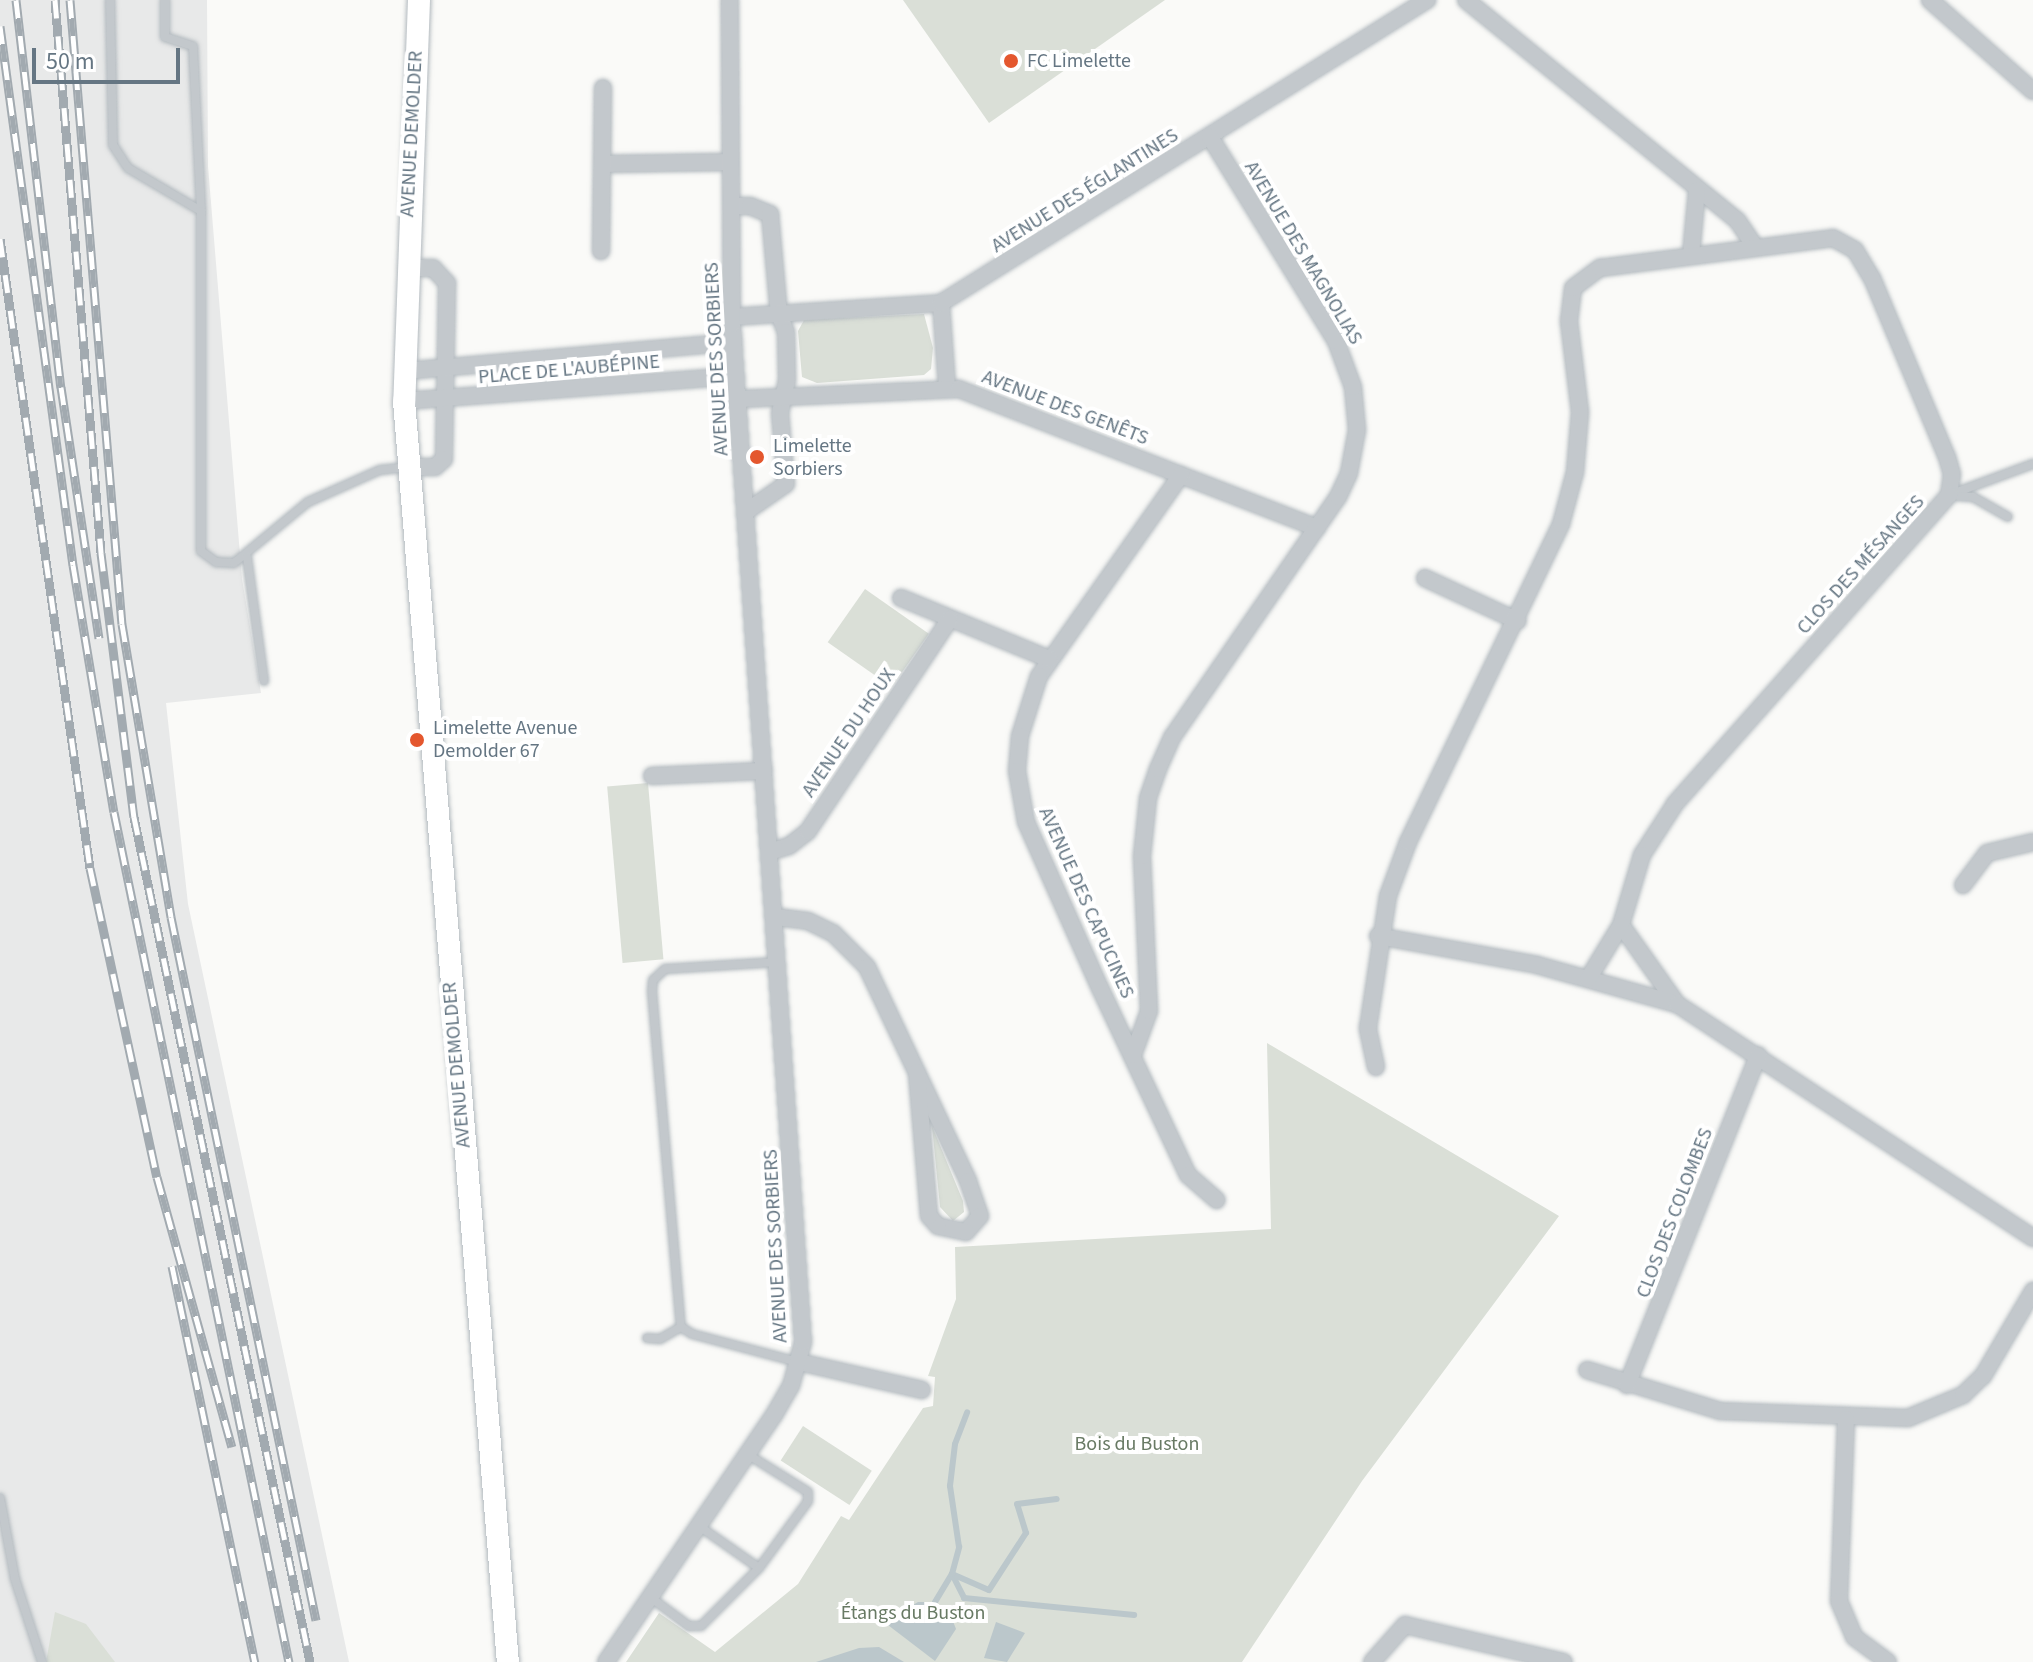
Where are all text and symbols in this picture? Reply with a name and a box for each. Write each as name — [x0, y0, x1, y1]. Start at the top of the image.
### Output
scale bar — [36, 32, 184, 82]
text: 50 m — [46, 44, 95, 79]
place label: FC Limelette — [1027, 49, 1131, 73]
street label: AVENUE DEMOLDER — [396, 50, 428, 218]
marker: FC Limelette — [1002, 52, 1020, 70]
street label: AVENUE DES ÉGLANTINES — [987, 124, 1183, 258]
street label: AVENUE DES MAGNOLIAS — [1239, 157, 1367, 349]
street label: AVENUE DES SORBIERS — [700, 262, 734, 456]
street label: PLACE DE L'AUBÉPINE — [477, 350, 661, 390]
street label: AVENUE DES GENÊTS — [978, 365, 1152, 451]
place label: Limelette Sorbiers — [773, 434, 852, 481]
marker: Limelette Sorbiers — [748, 448, 766, 466]
street label: CLOS DES MÉSANGES — [1792, 490, 1930, 640]
street label: AVENUE DU HOUX — [797, 664, 901, 802]
place label: Limelette Avenue Demolder 67 — [433, 716, 577, 763]
marker: Limelette Avenue Demolder 67 — [408, 731, 426, 749]
street label: AVENUE DES CAPUCINES — [1033, 804, 1139, 1002]
street label: AVENUE DEMOLDER — [438, 981, 476, 1149]
street label: CLOS DES COLOMBES — [1632, 1125, 1718, 1301]
street label: AVENUE DES SORBIERS — [759, 1149, 793, 1343]
park label: Bois du Buston — [1075, 1432, 1199, 1456]
park label: Étangs du Buston — [841, 1601, 985, 1625]

